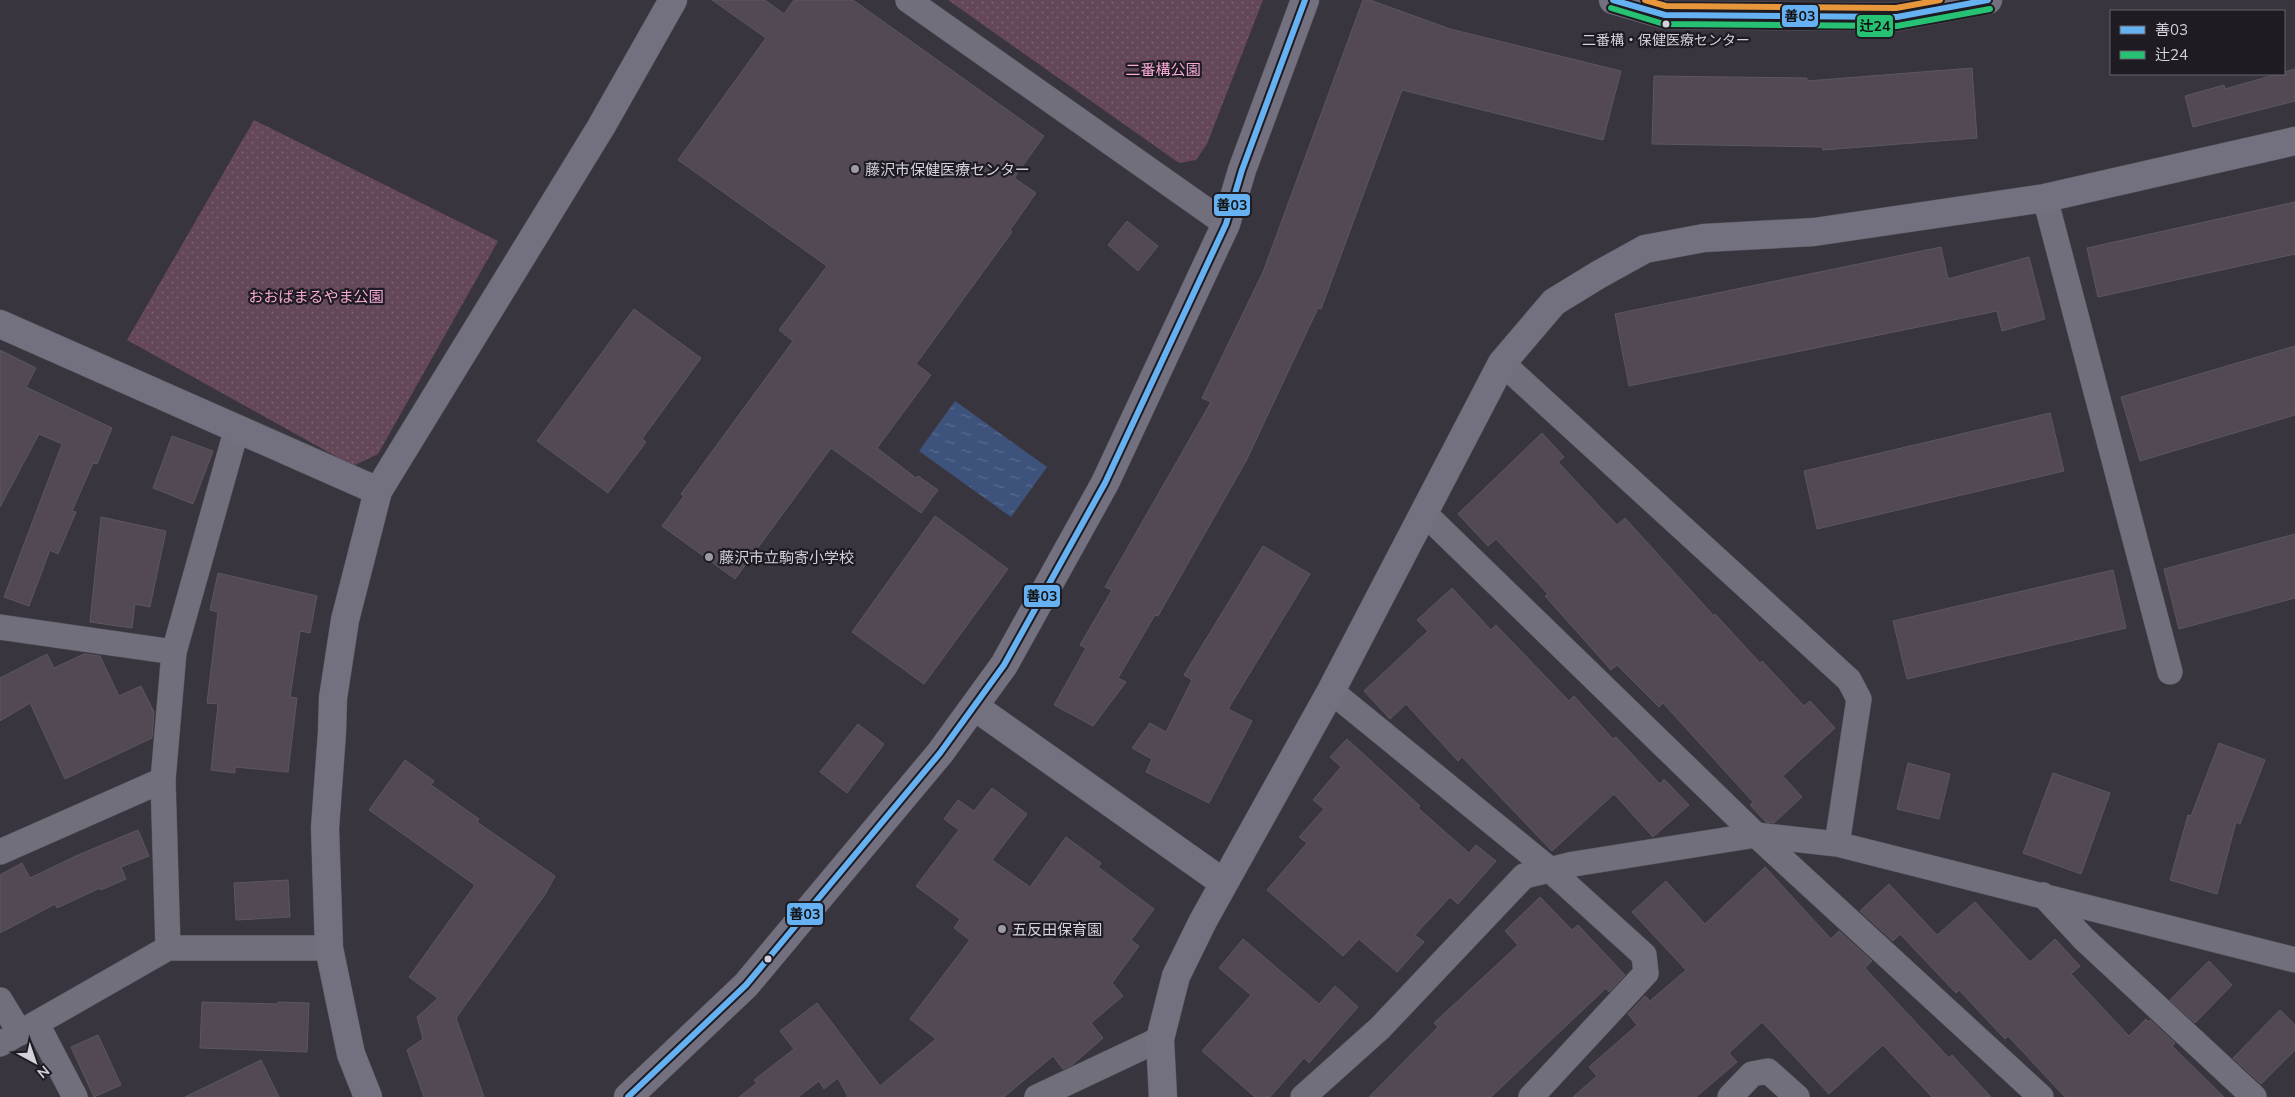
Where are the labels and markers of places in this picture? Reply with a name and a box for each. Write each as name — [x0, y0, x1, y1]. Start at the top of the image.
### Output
marker: 二番構・保健医療センター — [1661, 19, 1671, 29]
place label: 二番構・保健医療センター — [1582, 31, 1750, 49]
place label: 藤沢市保健医療センター — [865, 160, 1030, 179]
marker: 藤沢市保健医療センター — [849, 163, 861, 175]
place label: 藤沢市立駒寄小学校 — [719, 548, 854, 567]
marker: 藤沢市立駒寄小学校 — [703, 551, 715, 563]
place label: 五反田保育園 — [1012, 920, 1102, 939]
marker: 五反田保育園 — [996, 923, 1008, 935]
unlabelled marker — [763, 954, 773, 964]

